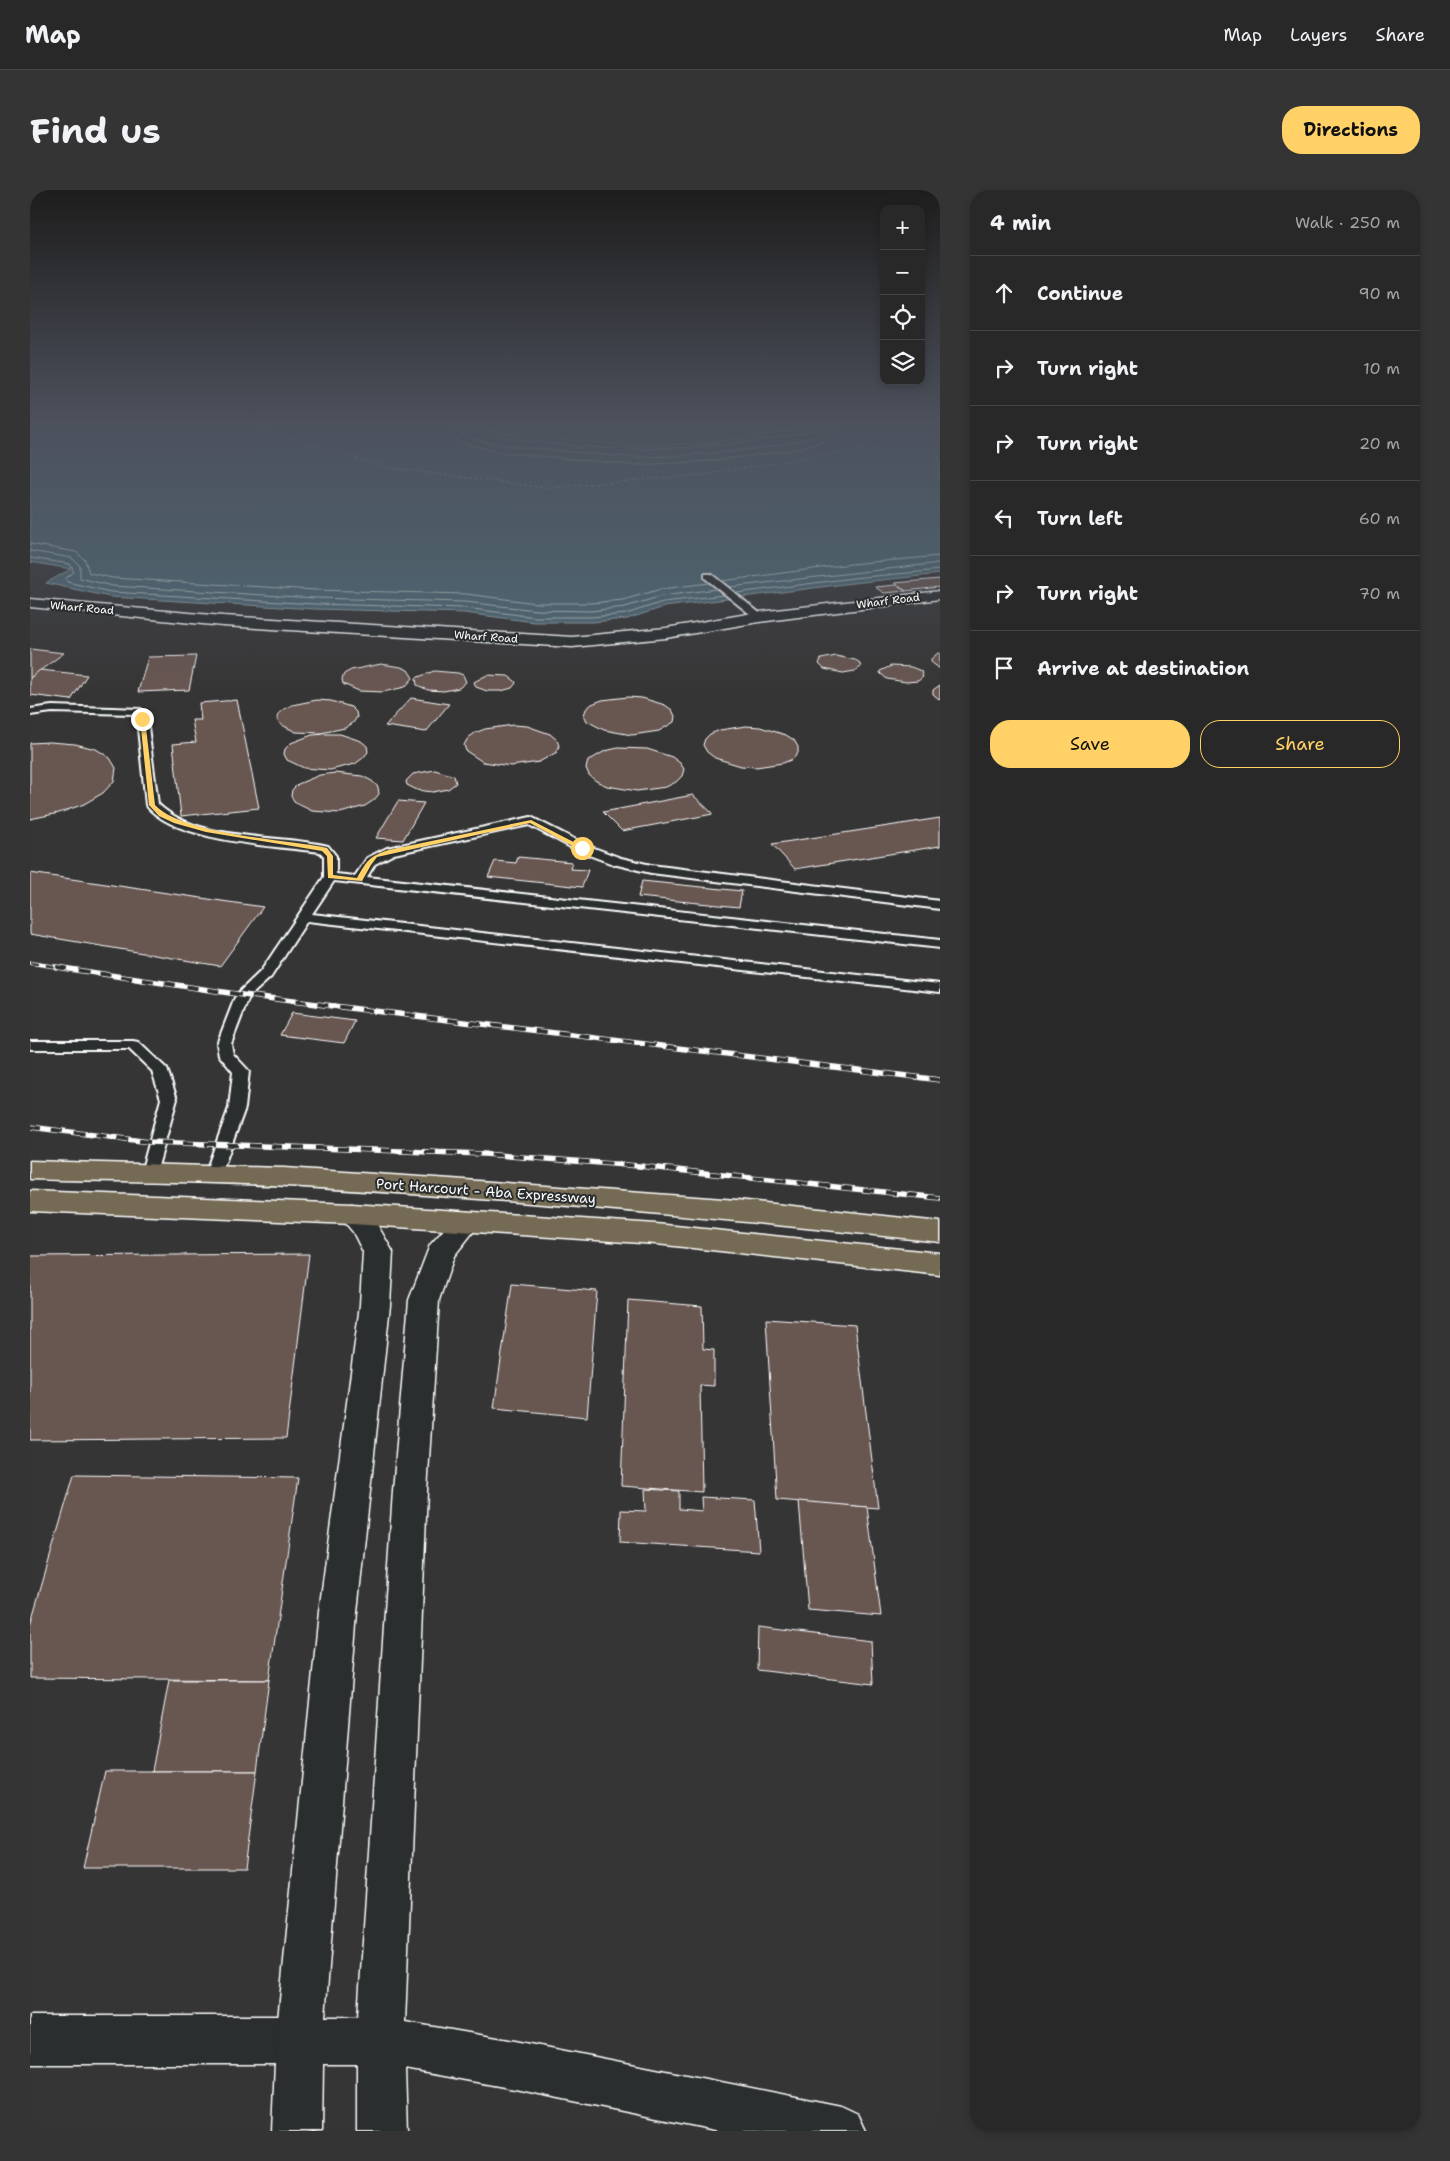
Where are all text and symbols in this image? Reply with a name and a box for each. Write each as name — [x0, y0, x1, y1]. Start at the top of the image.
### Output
text: Map — [25, 19, 81, 51]
text: Map — [1224, 23, 1262, 47]
text: Layers — [1290, 23, 1347, 47]
text: Share — [1375, 23, 1425, 47]
button: Directions — [1282, 106, 1420, 154]
text: Find us — [30, 107, 161, 154]
map controls — [880, 205, 925, 385]
button: + — [880, 205, 925, 250]
text: 4 min — [990, 209, 1051, 237]
text: Walk · 250 m — [1295, 212, 1400, 233]
button: − — [880, 250, 925, 295]
icon: ahead — [990, 279, 1018, 307]
text: Continue — [1037, 281, 1123, 306]
text: 90 m — [1359, 283, 1400, 304]
button: locate — [880, 295, 925, 340]
button: layers — [880, 340, 925, 385]
icon: right — [990, 354, 1018, 382]
text: Turn right — [1037, 356, 1138, 381]
text: 10 m — [1363, 358, 1400, 379]
icon: right — [990, 429, 1018, 457]
text: Turn right — [1037, 431, 1138, 456]
text: 20 m — [1359, 433, 1400, 454]
icon: left — [990, 504, 1018, 532]
text: Turn left — [1037, 506, 1123, 531]
text: 60 m — [1359, 508, 1400, 529]
icon: right — [990, 579, 1018, 607]
text: Turn right — [1037, 581, 1138, 606]
text: 70 m — [1359, 583, 1400, 604]
street label: Wharf Road — [855, 590, 921, 612]
street label: Wharf Road — [49, 598, 115, 618]
street label: Wharf Road — [454, 627, 518, 647]
icon: arrive — [990, 654, 1018, 682]
text: Arrive at destination — [1037, 656, 1249, 681]
route end — [131, 708, 154, 731]
button: Save — [990, 720, 1190, 768]
button: Share — [1200, 720, 1400, 768]
route start — [571, 837, 594, 860]
street label: Port Harcourt - Aba Expressway — [376, 1174, 596, 1208]

